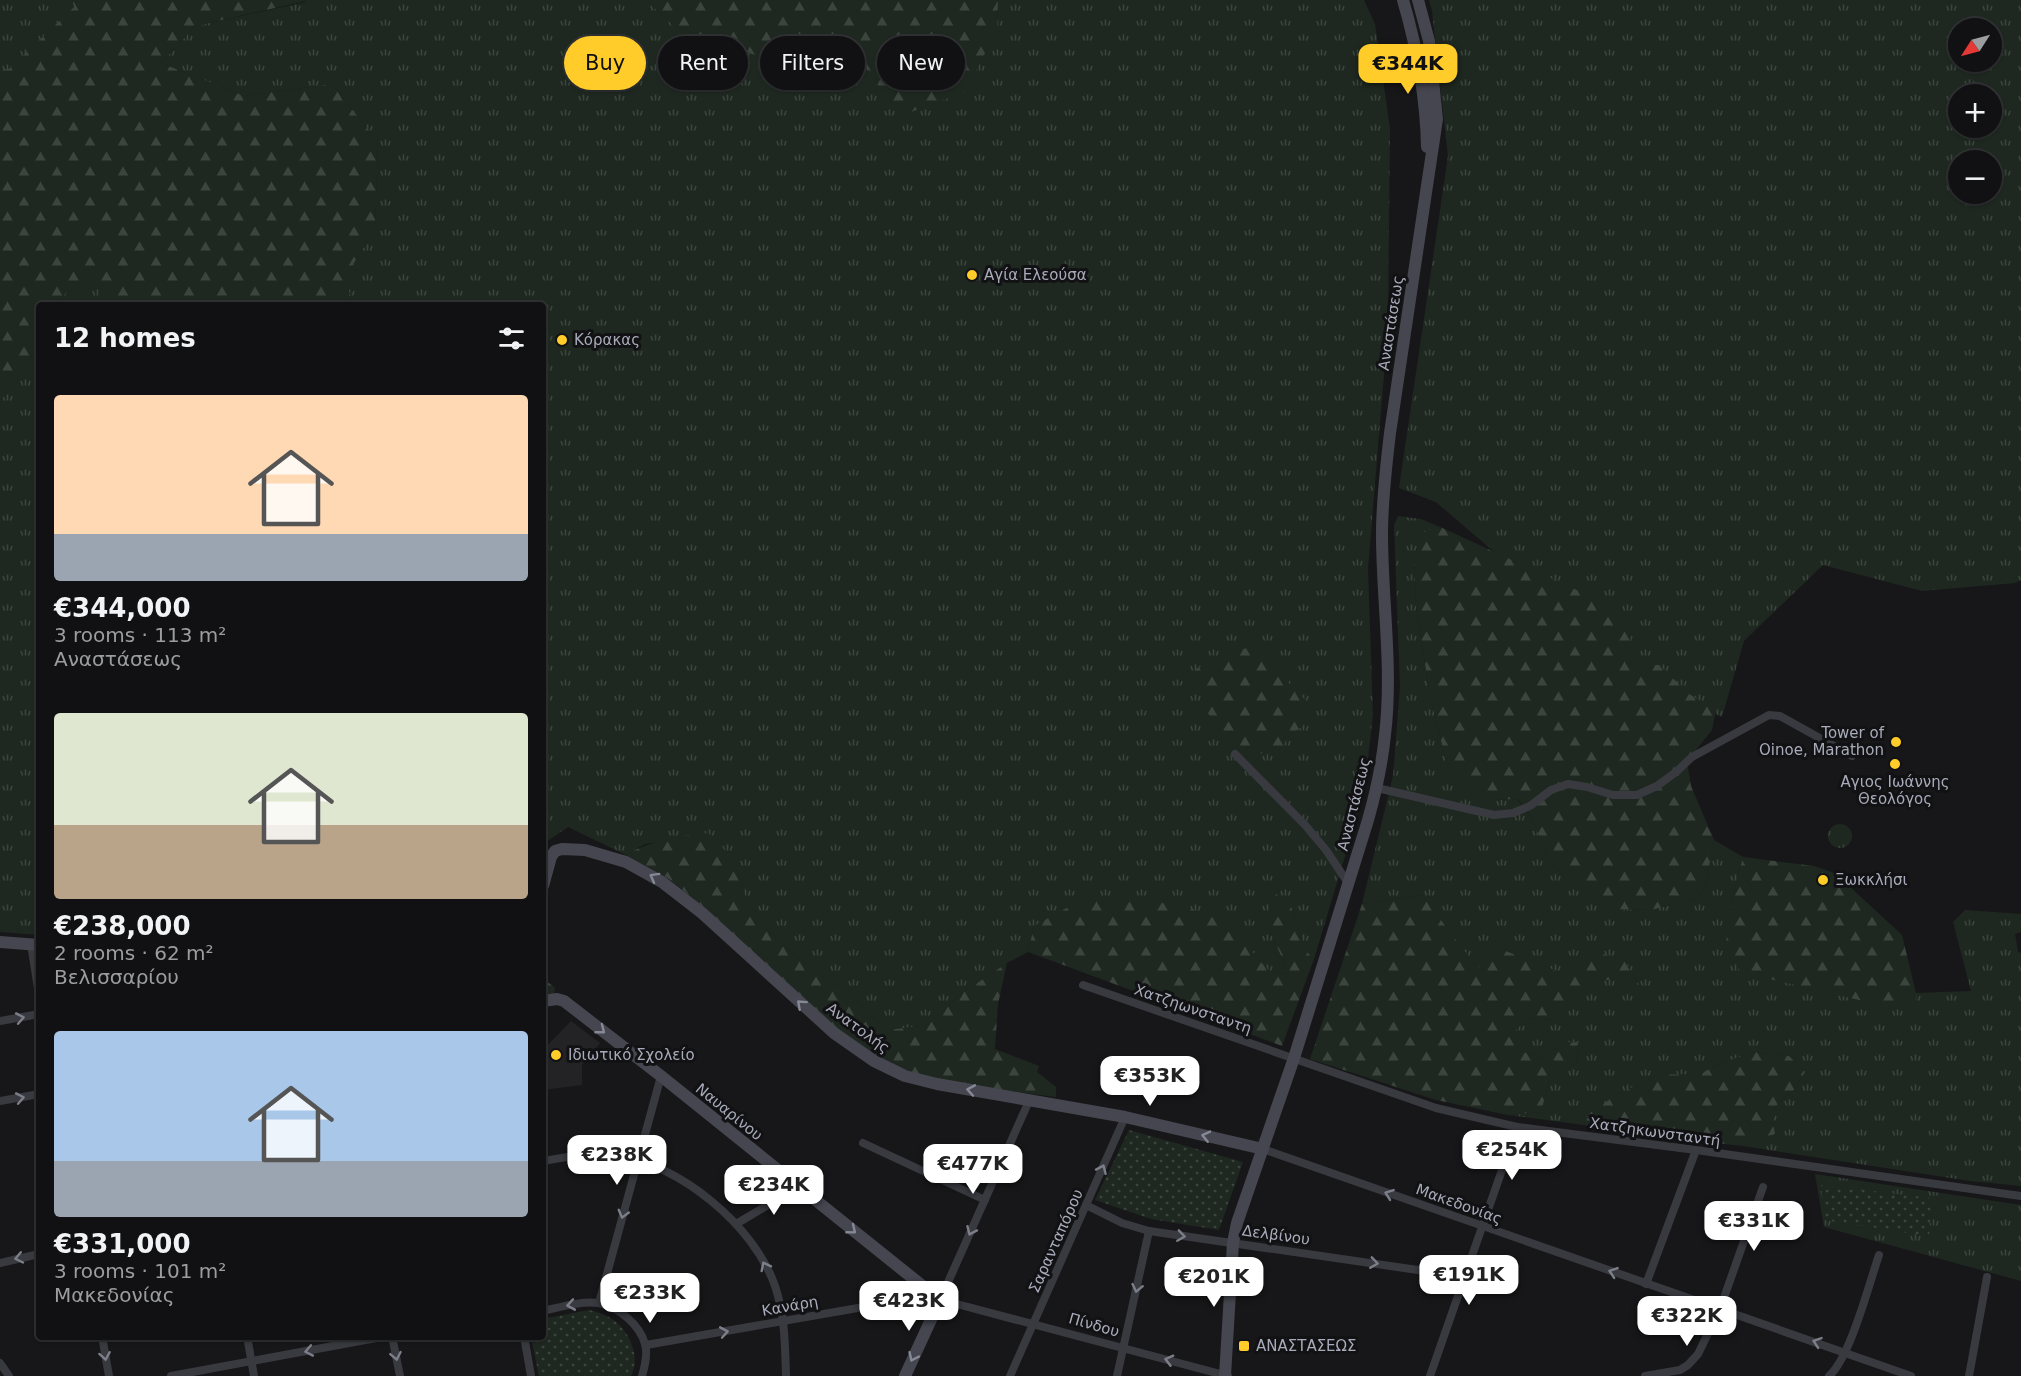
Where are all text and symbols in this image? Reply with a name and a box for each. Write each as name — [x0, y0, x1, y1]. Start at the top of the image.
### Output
north arrow — [1948, 18, 2002, 72]
map controls — [1948, 18, 2002, 204]
chip: Buy — [564, 36, 646, 90]
chip: Rent — [658, 36, 748, 90]
chip: Filters — [760, 36, 865, 90]
chip: New — [877, 36, 965, 90]
pin: €344K — [1366, 44, 1450, 95]
text: €344K — [1372, 51, 1444, 75]
button: + — [1948, 84, 2002, 138]
button: − — [1948, 150, 2002, 204]
place label: Αγία Ελεούσα — [984, 266, 1087, 284]
marker: Αγία Ελεούσα — [965, 268, 979, 282]
street label: Αναστάσεως — [1375, 274, 1407, 372]
icon: filters — [495, 322, 528, 355]
text: 12 homes — [54, 323, 196, 353]
place label: Κόρακας — [574, 331, 640, 349]
marker: Κόρακας — [555, 333, 569, 347]
icon: home — [237, 434, 345, 542]
text: €344,000 — [54, 593, 191, 623]
text: 3 rooms · 113 m² — [54, 623, 226, 647]
text: Αναστάσεως — [54, 647, 182, 671]
place label: Tower of Oinoe, Marathon — [1759, 724, 1885, 759]
marker: Tower of Oinoe, Marathon — [1889, 735, 1903, 749]
icon: home — [237, 752, 345, 860]
street label: Αναστάσεως — [1334, 755, 1374, 853]
marker: Αγιος Ιωάννης Θεολόγος — [1888, 757, 1902, 771]
place label: Αγιος Ιωάννης Θεολόγος — [1841, 773, 1949, 808]
place label: Ξωκκλήσι — [1835, 871, 1908, 889]
one-way arrow — [650, 873, 660, 884]
marker: Ξωκκλήσι — [1816, 873, 1830, 887]
text: €238,000 — [54, 911, 191, 941]
text: 2 rooms · 62 m² — [54, 941, 214, 965]
text: Βελισσαρίου — [54, 965, 179, 989]
street label: Χατζηωνσταντη — [1132, 980, 1254, 1038]
street label: Ανατολής — [823, 999, 893, 1057]
one-way arrow — [798, 1000, 808, 1011]
one-way arrow — [15, 1012, 24, 1024]
one-way arrow — [594, 1022, 605, 1033]
place label: Ιδιωτικό Σχολείο — [568, 1046, 695, 1064]
marker: Ιδιωτικό Σχολείο — [549, 1048, 563, 1062]
pin: €353K — [1108, 1056, 1192, 1107]
text: €353K — [1114, 1063, 1186, 1087]
icon: home — [237, 1070, 345, 1178]
street label: Ναυαρίνου — [692, 1080, 766, 1144]
one-way arrow — [967, 1085, 976, 1097]
one-way arrow — [14, 1092, 24, 1105]
street label: Χατζηκωνσταντή — [1588, 1114, 1722, 1150]
one-way arrow — [1202, 1130, 1212, 1143]
pin: €254K — [1470, 1130, 1554, 1181]
pin: €238K — [575, 1135, 659, 1186]
text: €254K — [1476, 1137, 1548, 1161]
text: €238K — [581, 1142, 653, 1166]
pin: €477K — [931, 1144, 1015, 1195]
text: €477K — [937, 1151, 1009, 1175]
one-way arrow — [1095, 1164, 1107, 1175]
pin: €234K — [732, 1165, 816, 1216]
text: €234K — [738, 1172, 810, 1196]
street label: Μακεδονίας — [1414, 1180, 1504, 1228]
street label: Σαρανταπόρου — [1025, 1186, 1087, 1296]
one-way arrow — [1384, 1188, 1395, 1201]
pin: €331K — [1712, 1201, 1796, 1252]
text: €331K — [1718, 1208, 1790, 1232]
one-way arrow — [618, 1209, 631, 1219]
street label: Δελβίνου — [1241, 1221, 1311, 1249]
one-way arrow — [845, 1223, 856, 1234]
one-way arrow — [967, 1224, 979, 1235]
text: €331,000 — [54, 1229, 191, 1259]
one-way arrow — [1177, 1229, 1186, 1241]
one-way arrow — [15, 1251, 25, 1264]
pin: €191K — [1427, 1255, 1511, 1306]
one-way arrow — [1370, 1256, 1379, 1268]
pin: €201K — [1172, 1257, 1256, 1308]
text: 3 rooms · 101 m² — [54, 1259, 226, 1283]
one-way arrow — [761, 1262, 772, 1272]
text: €191K — [1433, 1262, 1505, 1286]
text: €201K — [1178, 1264, 1250, 1288]
one-way arrow — [1608, 1267, 1618, 1279]
pin: €233K — [608, 1273, 692, 1324]
text: €233K — [614, 1280, 686, 1304]
pin: €423K — [867, 1281, 951, 1332]
text: Μακεδονίας — [54, 1283, 174, 1307]
one-way arrow — [1131, 1283, 1144, 1293]
text: €423K — [873, 1288, 945, 1312]
street label: Κανάρη — [760, 1292, 820, 1320]
pin: €322K — [1645, 1296, 1729, 1347]
one-way arrow — [566, 1298, 576, 1311]
text: €322K — [1651, 1303, 1723, 1327]
street label: Πίνδου — [1067, 1309, 1121, 1341]
one-way arrow — [719, 1326, 729, 1338]
place label: ΑΝΑΣΤΑΣΕΩΣ — [1256, 1337, 1357, 1355]
one-way arrow — [1812, 1337, 1823, 1349]
marker: ΑΝΑΣΤΑΣΕΩΣ — [1237, 1339, 1251, 1353]
one-way arrow — [304, 1344, 314, 1357]
one-way arrow — [98, 1351, 111, 1361]
one-way arrow — [389, 1351, 402, 1361]
one-way arrow — [909, 1351, 921, 1362]
one-way arrow — [1164, 1355, 1174, 1368]

